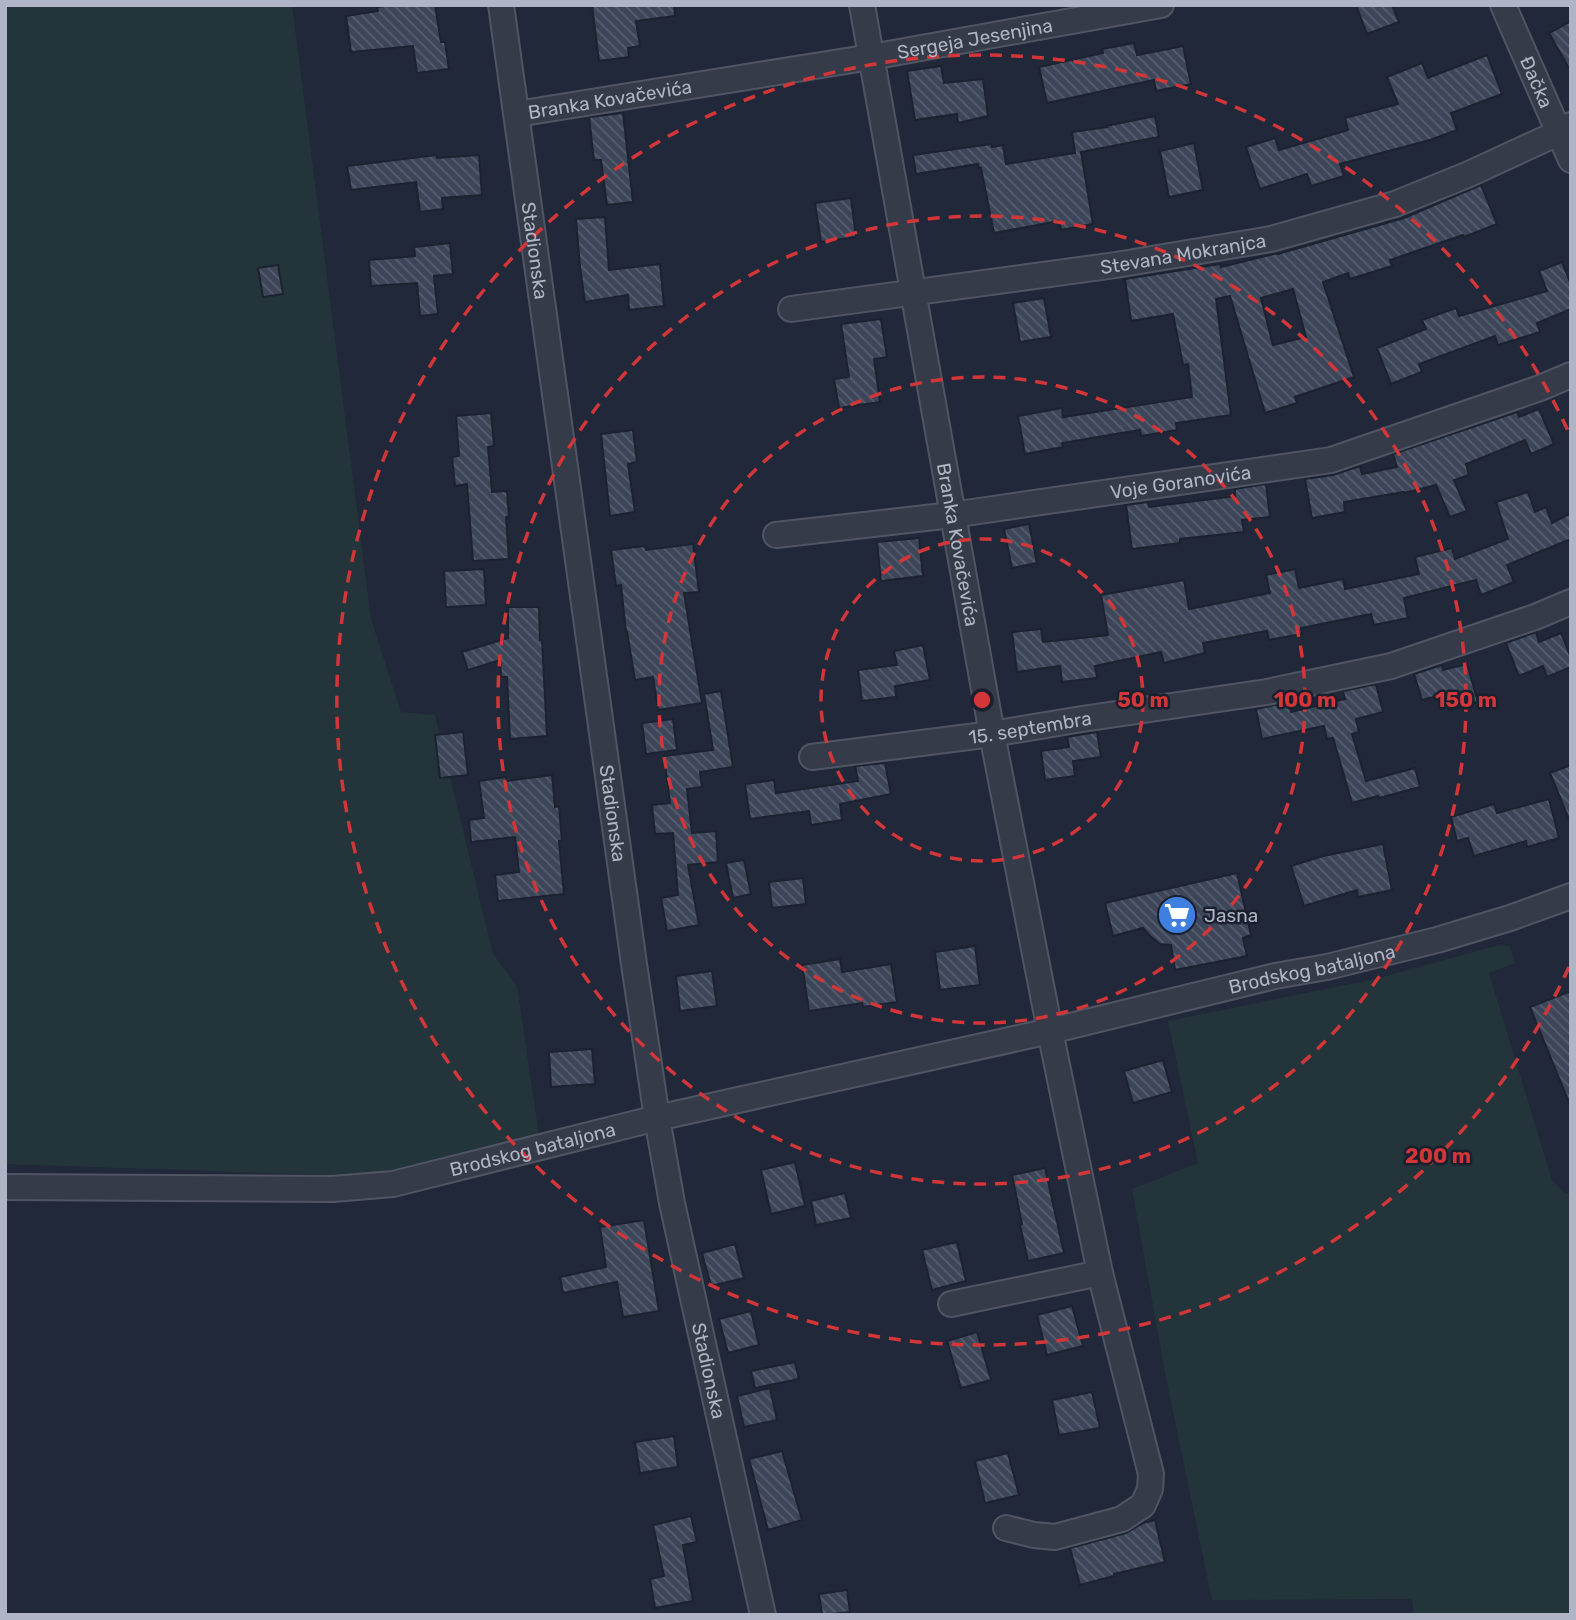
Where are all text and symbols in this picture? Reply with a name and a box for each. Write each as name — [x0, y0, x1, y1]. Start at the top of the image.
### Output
street label: Sergeja Jesenjina — [895, 14, 1054, 64]
street label: Đačka — [1515, 53, 1558, 112]
street label: Branka Kovačevića — [526, 75, 693, 124]
street label: Stadionska — [516, 201, 553, 301]
street label: Stevana Mokranjca — [1099, 229, 1268, 279]
street label: Branka Kovačevića — [932, 461, 984, 628]
street label: Voje Goranovića — [1109, 461, 1253, 504]
text: 50 m — [1117, 687, 1169, 712]
text: 100 m — [1274, 687, 1336, 712]
text: 150 m — [1435, 687, 1497, 712]
centre of rings — [970, 688, 994, 712]
street label: 15. septembra — [967, 707, 1093, 749]
street label: Stadionska — [594, 763, 631, 863]
supermarket icon: Jasna — [1156, 894, 1198, 936]
place label: Jasna — [1204, 904, 1258, 927]
street label: Brodskog bataljona — [1226, 940, 1398, 999]
street label: Brodskog bataljona — [447, 1118, 618, 1181]
text: 200 m — [1405, 1143, 1471, 1168]
street label: Stadionska — [687, 1321, 730, 1421]

